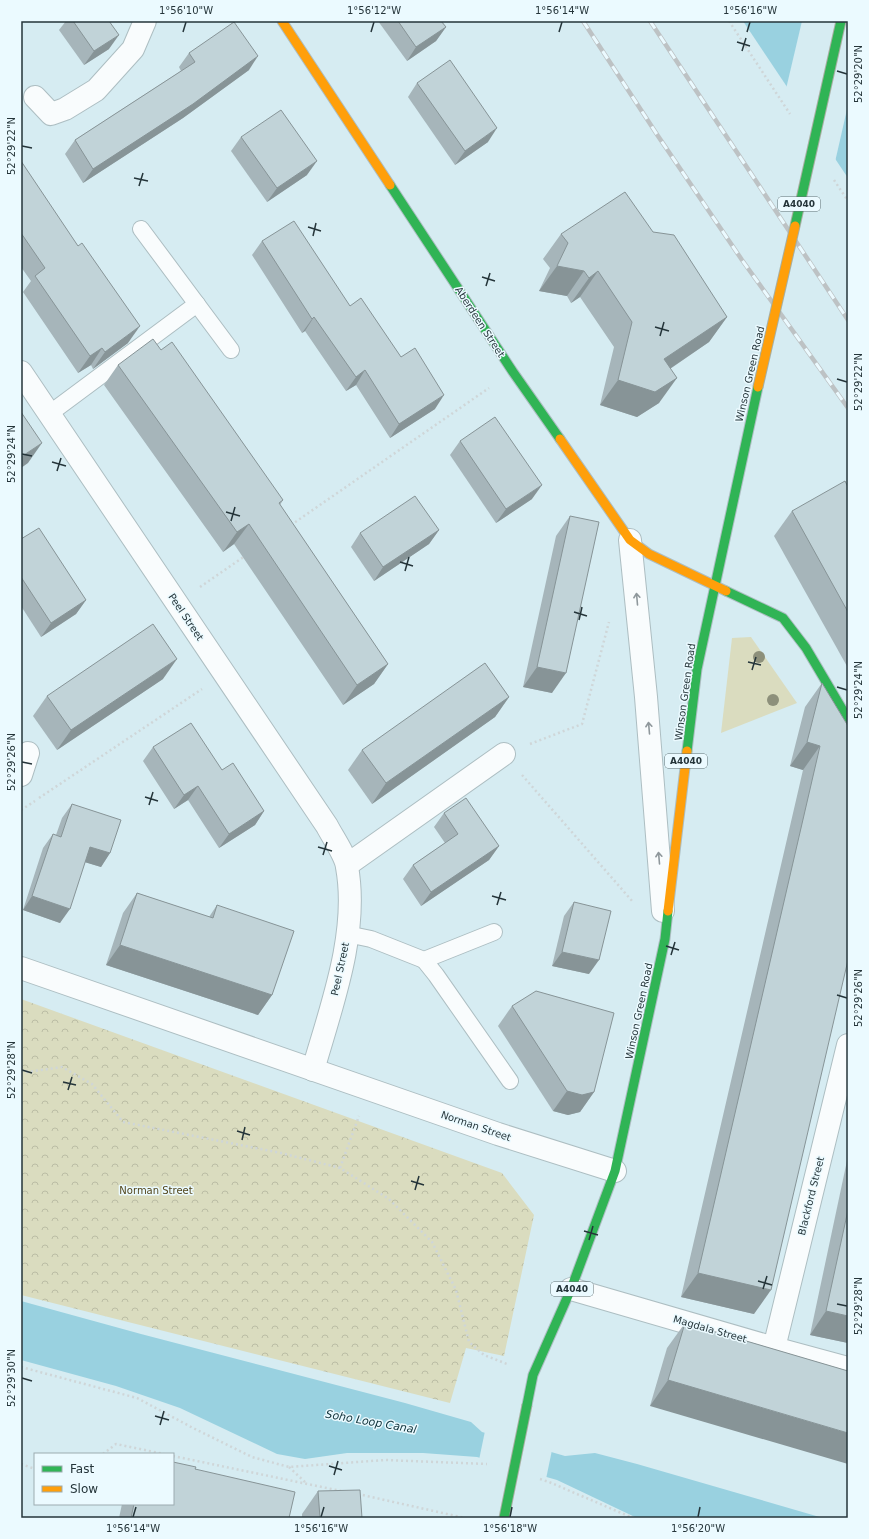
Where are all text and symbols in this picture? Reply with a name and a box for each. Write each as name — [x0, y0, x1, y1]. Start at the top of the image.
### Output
text: 1°56'10"W — [159, 5, 213, 16]
text: 1°56'12"W — [347, 5, 401, 16]
text: 1°56'14"W — [535, 5, 589, 16]
text: 1°56'16"W — [723, 5, 777, 16]
text: 52°29'20"N — [853, 45, 864, 103]
text: 52°29'22"N — [6, 117, 17, 175]
road number: A4040 — [778, 197, 820, 211]
street label: Aberdeen Street — [453, 285, 507, 359]
street label: Winson Green Road — [734, 325, 766, 423]
text: 52°29'22"N — [853, 353, 864, 411]
text: 52°29'24"N — [6, 425, 17, 483]
street label: Peel Street — [166, 591, 206, 643]
one-way arrow — [633, 593, 640, 606]
street label: Winson Green Road — [673, 643, 697, 741]
text: 52°29'24"N — [853, 661, 864, 719]
one-way arrow — [645, 722, 652, 735]
text: 52°29'26"N — [6, 733, 17, 791]
road number: A4040 — [665, 754, 707, 768]
one-way arrow — [655, 852, 662, 865]
street label: Peel Street — [329, 941, 351, 997]
street label: Winson Green Road — [623, 962, 655, 1060]
text: 52°29'26"N — [853, 969, 864, 1027]
text: 52°29'28"N — [6, 1041, 17, 1099]
street label: Norman Street — [440, 1109, 513, 1143]
street label: Blackford Street — [796, 1156, 826, 1236]
park label: Norman Street — [119, 1185, 193, 1196]
text: 52°29'28"N — [853, 1277, 864, 1335]
road number: A4040 — [551, 1282, 593, 1296]
street label: Magdala Street — [672, 1313, 748, 1345]
text: 52°29'30"N — [6, 1349, 17, 1407]
water label: Soho Loop Canal — [324, 1408, 418, 1436]
legend — [34, 1453, 174, 1505]
text: Fast — [70, 1462, 94, 1476]
text: Slow — [70, 1482, 98, 1496]
text: 1°56'14"W — [106, 1523, 160, 1534]
text: 1°56'16"W — [294, 1523, 348, 1534]
text: 1°56'18"W — [483, 1523, 537, 1534]
text: 1°56'20"W — [671, 1523, 725, 1534]

